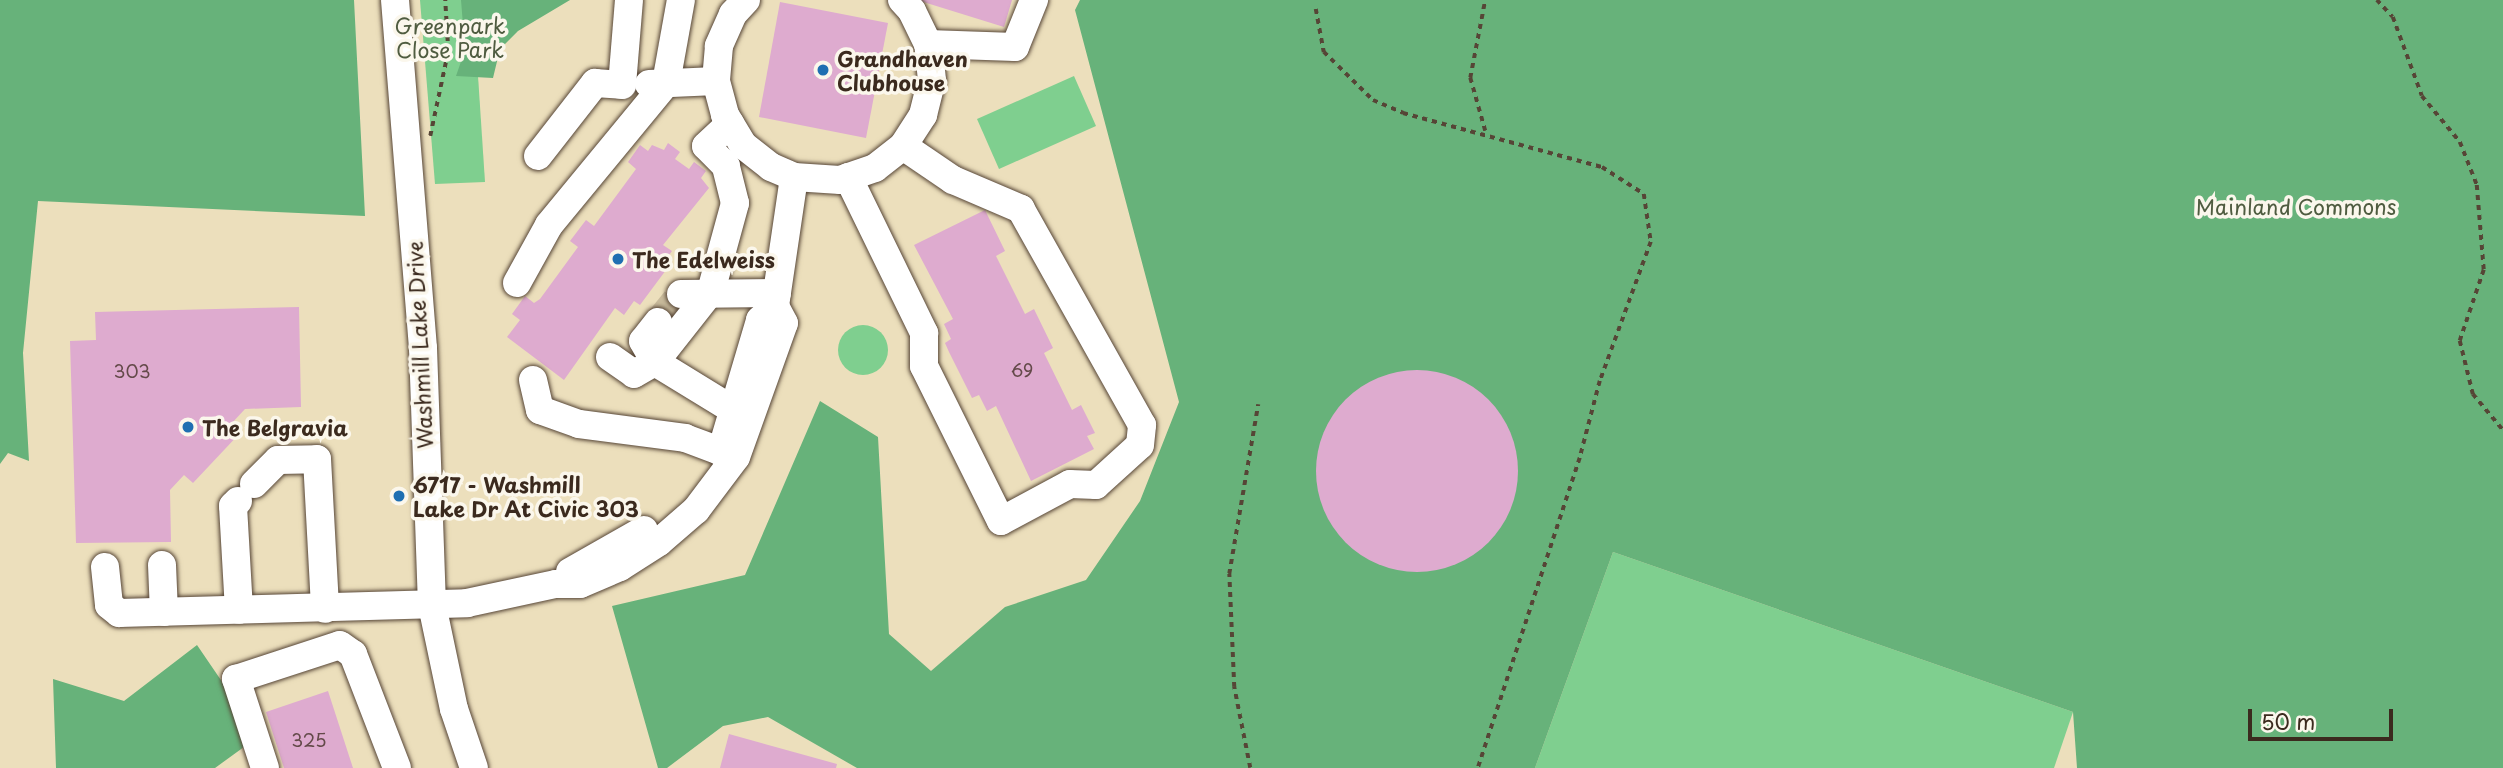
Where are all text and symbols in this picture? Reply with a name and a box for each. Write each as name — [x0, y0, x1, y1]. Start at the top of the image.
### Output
park label: Greenpark Close Park — [394, 12, 506, 62]
place label: Grandhaven Clubhouse — [837, 45, 968, 95]
marker: Grandhaven Clubhouse — [815, 62, 831, 78]
park label: Mainland Commons — [2196, 193, 2396, 219]
street label: Washmill Lake Drive — [401, 240, 437, 450]
place label: The Edelweiss — [632, 246, 777, 272]
marker: The Edelweiss — [610, 251, 626, 267]
house number: 69 — [1011, 359, 1033, 381]
house number: 303 — [114, 360, 150, 382]
place label: The Belgravia — [202, 414, 347, 440]
marker: The Belgravia — [180, 419, 196, 435]
place label: 6717 - Washmill Lake Dr At Civic 303 — [413, 471, 640, 521]
marker: 6717 - Washmill Lake Dr At Civic 303 — [391, 488, 407, 504]
scale bar — [2251, 694, 2396, 738]
text: 50 m — [2261, 705, 2315, 737]
house number: 325 — [291, 729, 327, 751]

